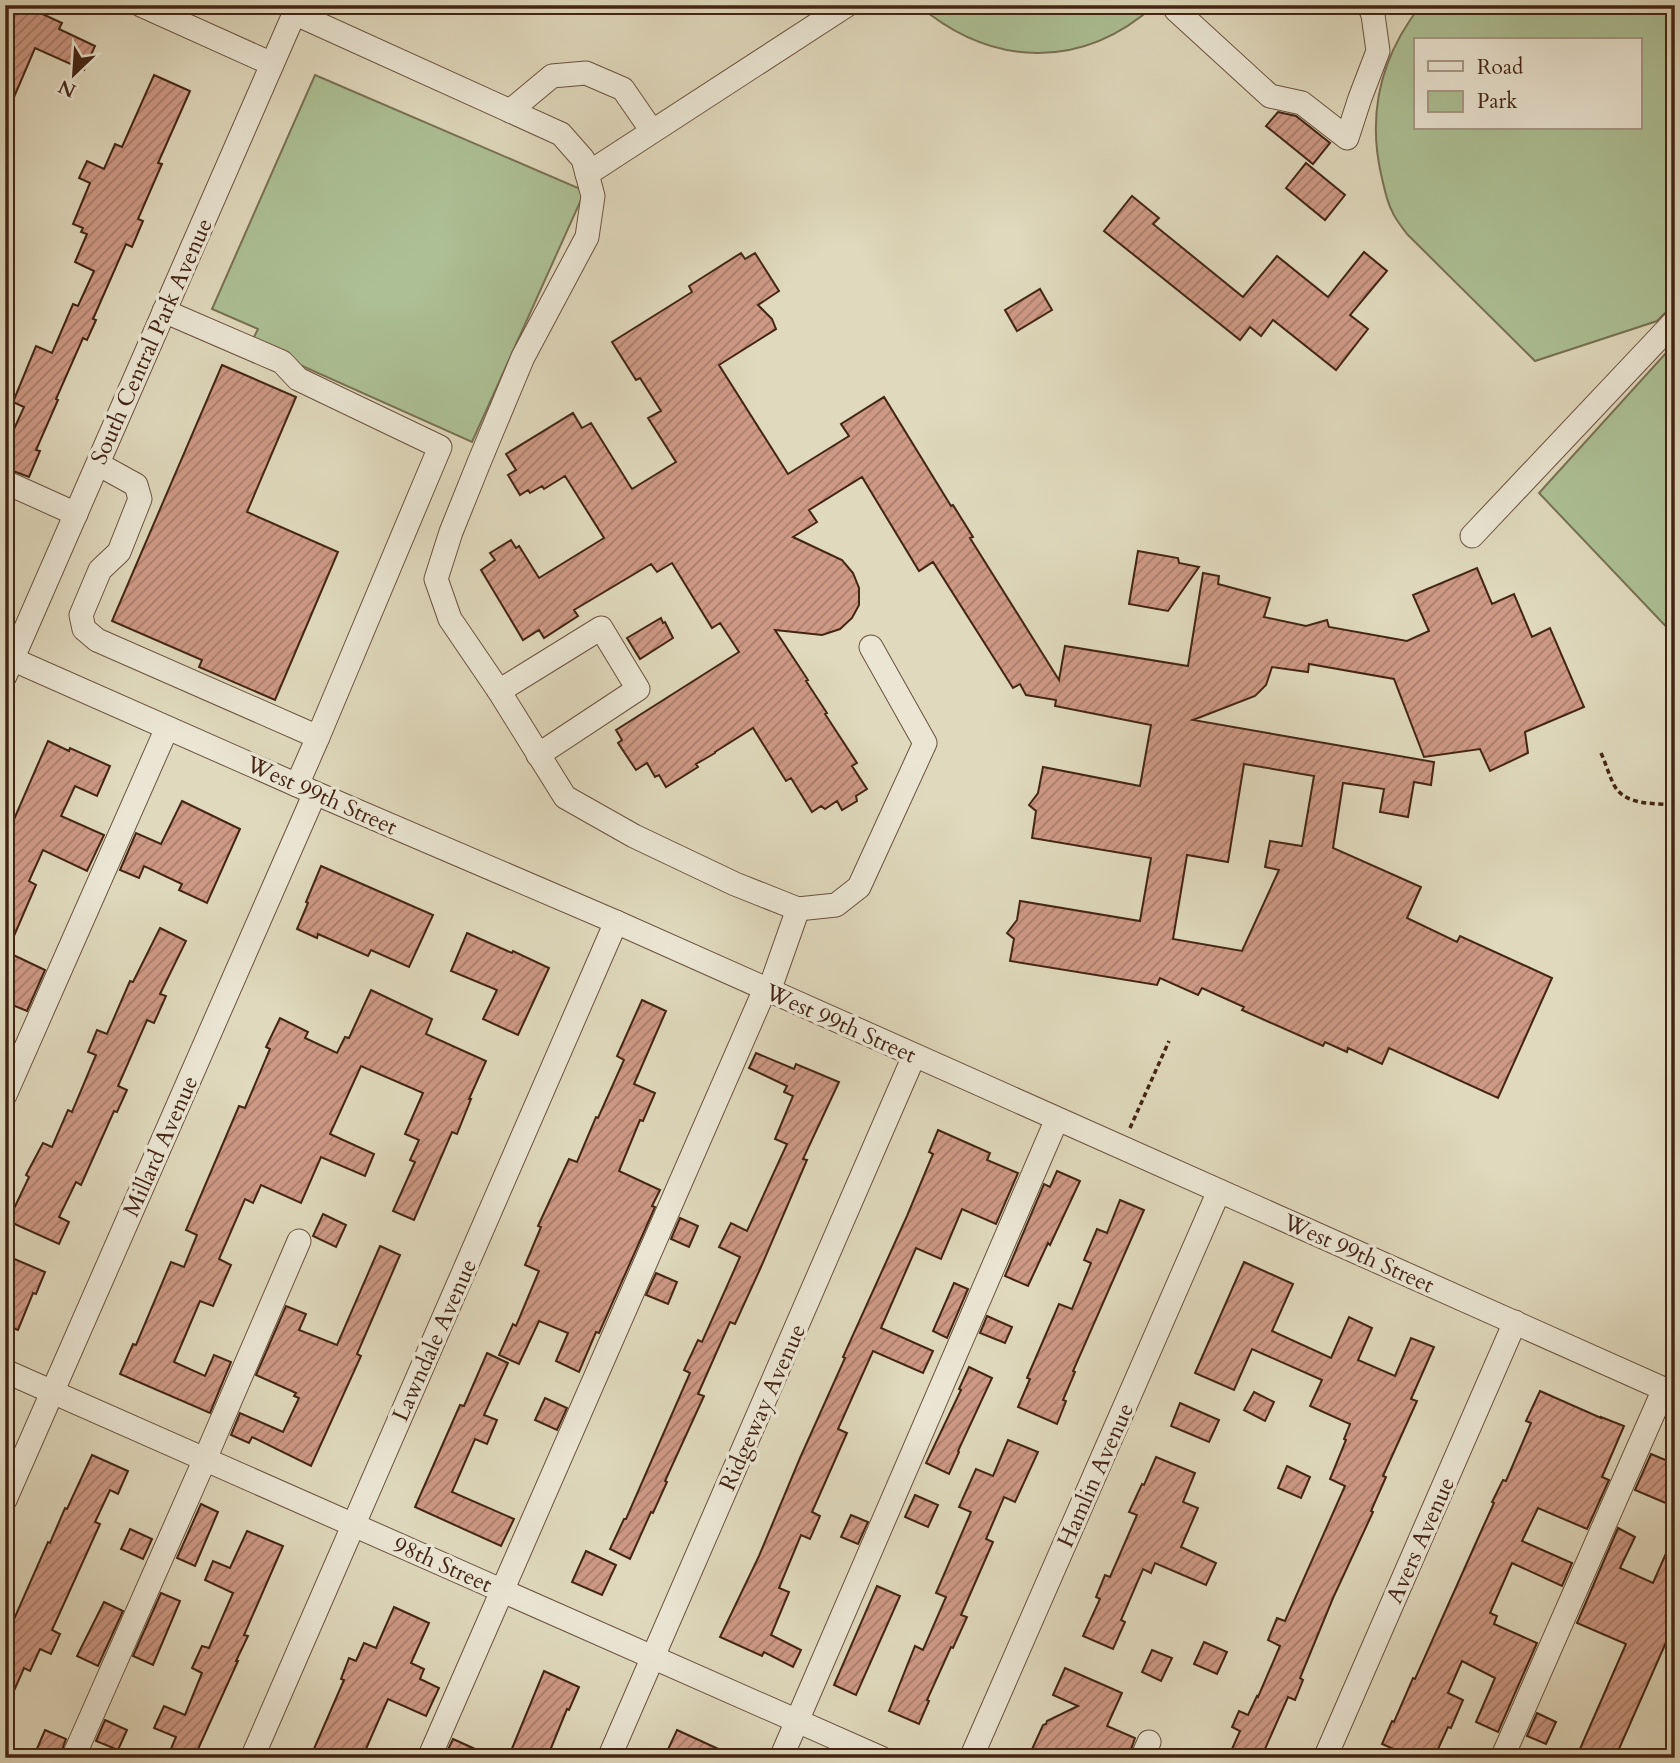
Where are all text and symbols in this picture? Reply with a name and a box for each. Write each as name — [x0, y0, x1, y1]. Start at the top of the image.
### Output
north arrow — [38, 38, 108, 108]
legend — [1414, 38, 1642, 130]
text: Road — [1477, 53, 1523, 82]
text: N — [54, 73, 80, 104]
text: Park — [1477, 87, 1518, 116]
street label: South Central Park Avenue — [83, 213, 220, 469]
street label: West 99th Street — [241, 748, 402, 843]
street label: West 99th Street — [760, 976, 921, 1071]
street label: Millard Avenue — [116, 1071, 205, 1222]
street label: West 99th Street — [1278, 1206, 1439, 1301]
street label: Lawndale Avenue — [385, 1254, 484, 1426]
street label: Ridgeway Avenue — [712, 1319, 813, 1495]
street label: Hamlin Avenue — [1050, 1398, 1141, 1552]
street label: Avers Avenue — [1379, 1472, 1462, 1608]
street label: 98th Street — [389, 1529, 497, 1600]

